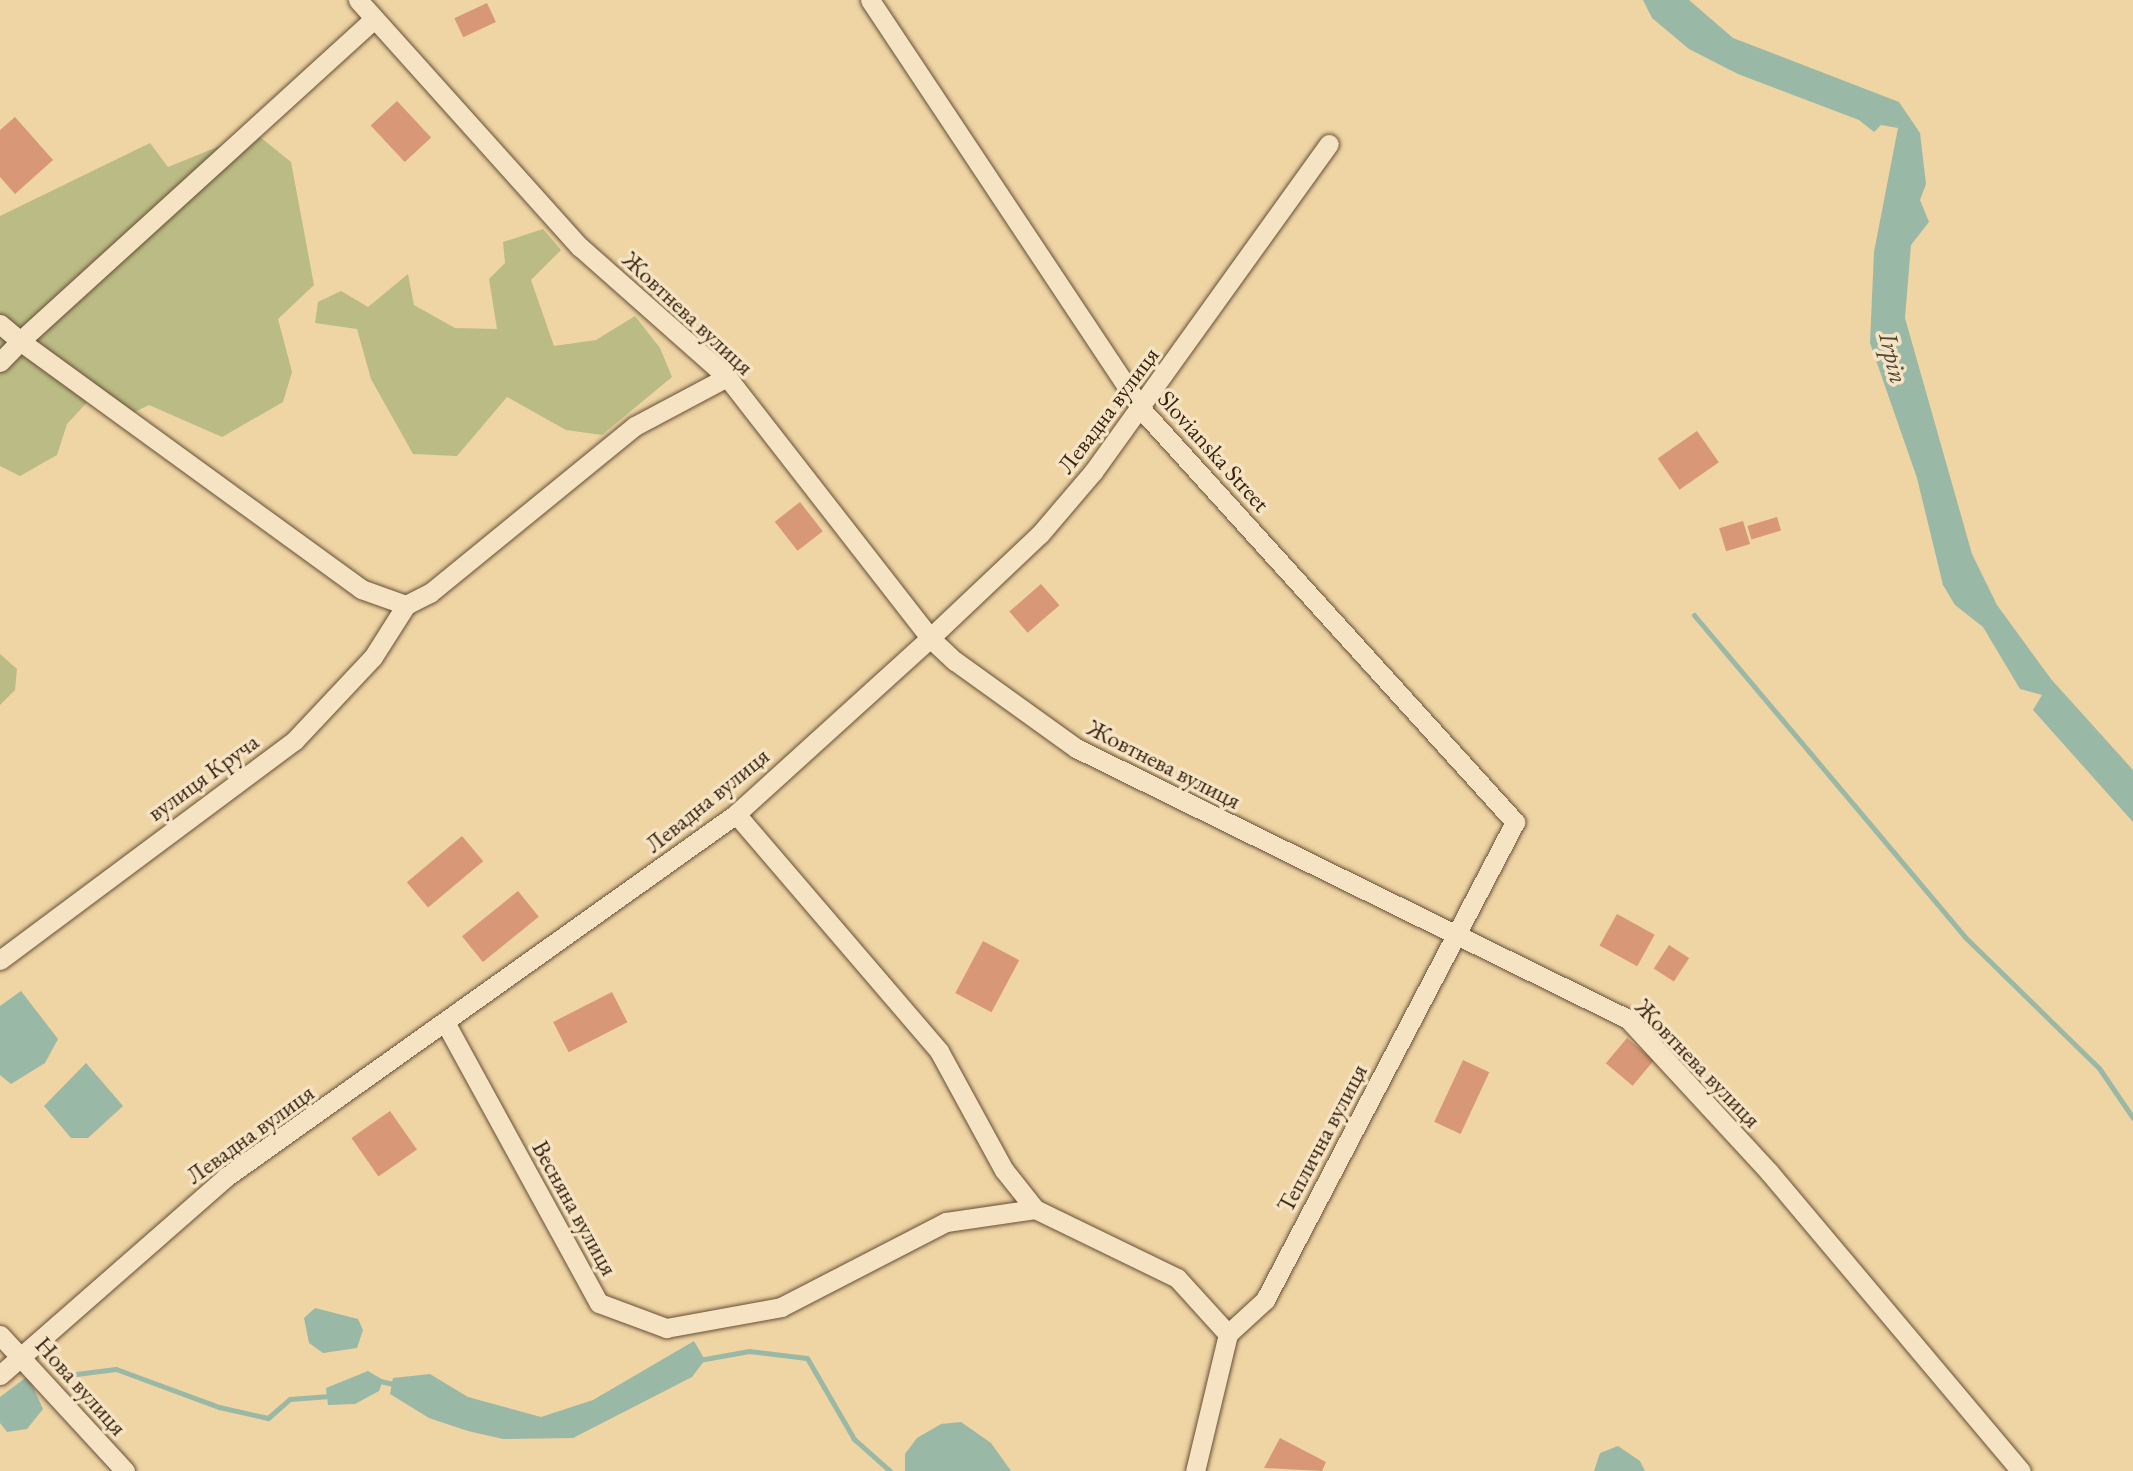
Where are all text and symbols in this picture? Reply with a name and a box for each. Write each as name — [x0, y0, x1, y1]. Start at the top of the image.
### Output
street label: Жовтнева вулиця — [617, 245, 759, 381]
water label: Irpin — [1872, 329, 1914, 387]
street label: Левадна вулиця — [1051, 341, 1165, 479]
street label: Slovianska Street — [1152, 384, 1276, 518]
street label: Жовтнева вулиця — [1082, 713, 1246, 815]
street label: вулиця Круча — [142, 727, 264, 827]
street label: Левадна вулиця — [639, 741, 775, 859]
street label: Жовтнева вулиця — [1629, 992, 1767, 1134]
street label: Теплична вулиця — [1271, 1059, 1373, 1217]
street label: Левадна вулиця — [180, 1078, 320, 1190]
street label: Весняна вулиця — [526, 1136, 624, 1280]
street label: Нова вулиця — [29, 1331, 133, 1441]

